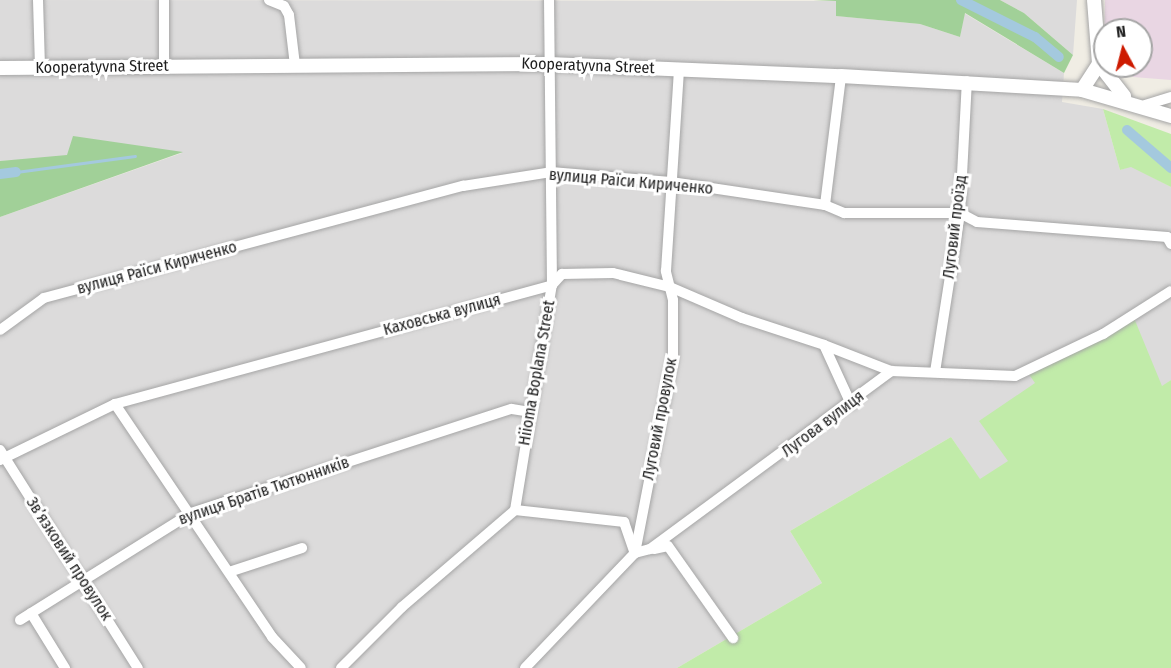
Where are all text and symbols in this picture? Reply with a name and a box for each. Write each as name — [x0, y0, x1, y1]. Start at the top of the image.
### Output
north arrow — [1093, 18, 1153, 78]
text: N — [1115, 22, 1127, 42]
street label: Kooperatyvna Street — [521, 54, 655, 78]
street label: Kooperatyvna Street — [35, 56, 169, 78]
street label: вулиця Раїси Кириченко — [548, 165, 714, 199]
street label: Луговий проїзд — [939, 174, 971, 280]
street label: вулиця Раїси Кириченко — [75, 237, 239, 299]
street label: Каховська вулиця — [381, 290, 503, 340]
street label: Hiioma Boplana Street — [515, 299, 559, 447]
street label: Луговий провулок — [639, 356, 681, 482]
street label: Лугова вулиця — [778, 387, 868, 461]
street label: вулиця Братів Тютюнників — [176, 453, 352, 529]
street label: Звʼязковий провулок — [22, 494, 116, 624]

